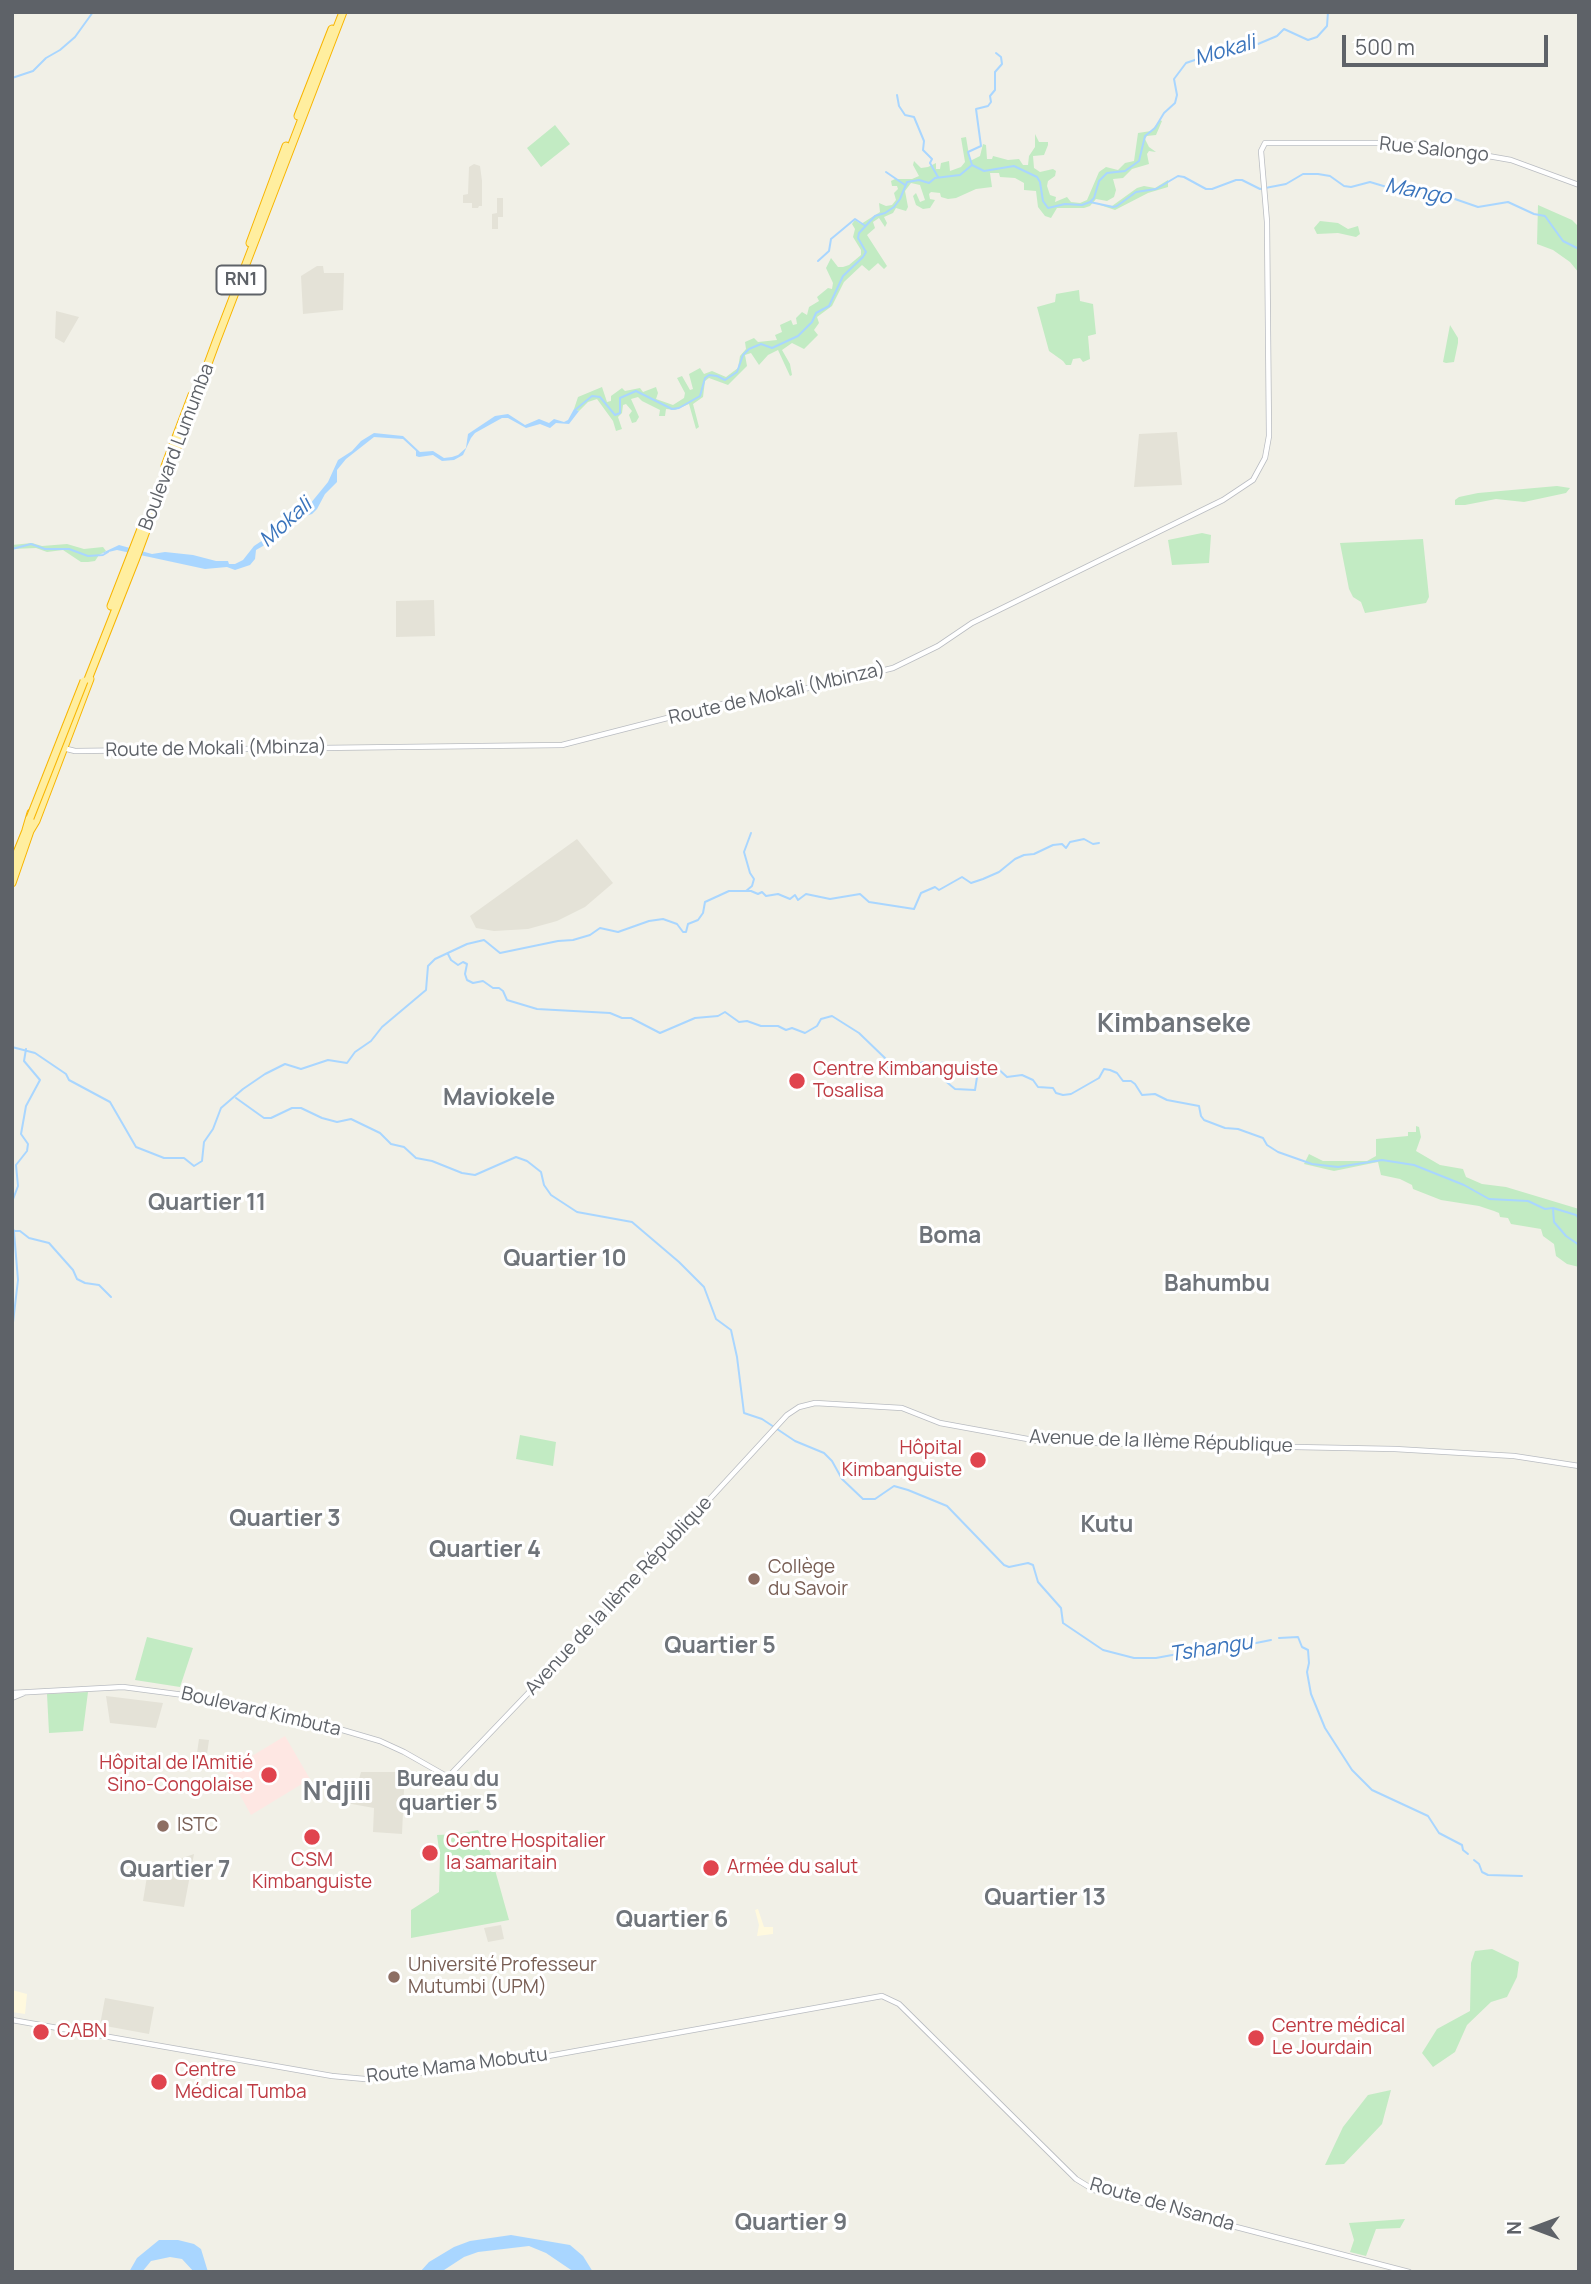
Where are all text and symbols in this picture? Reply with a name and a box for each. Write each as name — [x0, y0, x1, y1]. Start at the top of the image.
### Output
scale bar — [1346, 21, 1552, 65]
water label: Mokali — [1192, 30, 1258, 72]
text: 500 m — [1355, 33, 1415, 61]
street label: Rue Salongo — [1378, 133, 1490, 167]
water label: Mango — [1383, 173, 1453, 211]
road number: RN1 — [216, 266, 266, 294]
street label: Boulevard Lumumba — [135, 360, 219, 534]
water label: Mokali — [255, 493, 317, 553]
street label: Route de Mokali (Mbinza) — [667, 658, 887, 730]
street label: Route de Mokali (Mbinza) — [105, 736, 327, 762]
district label: Kimbanseke — [1097, 1009, 1251, 1041]
place label: Centre Kimbanguiste Tosalisa — [813, 1059, 998, 1103]
marker: Centre Kimbanguiste Tosalisa — [787, 1071, 807, 1091]
district label: Maviokele — [443, 1085, 555, 1113]
district label: Quartier 11 — [148, 1190, 266, 1218]
district label: Boma — [919, 1223, 981, 1251]
district label: Quartier 10 — [503, 1246, 627, 1274]
district label: Bahumbu — [1164, 1271, 1270, 1299]
street label: Avenue de la IIème République — [1029, 1426, 1293, 1458]
place label: Hôpital Kimbanguiste — [842, 1438, 962, 1482]
marker: Hôpital Kimbanguiste — [968, 1450, 988, 1470]
street label: Avenue de la IIème République — [521, 1492, 717, 1700]
district label: Quartier 3 — [229, 1506, 341, 1534]
district label: Kutu — [1081, 1512, 1133, 1540]
district label: Quartier 4 — [429, 1537, 541, 1565]
place label: Collège du Savoir — [768, 1557, 848, 1601]
marker: Collège du Savoir — [746, 1571, 762, 1587]
water label: Tshangu — [1168, 1630, 1254, 1668]
district label: Quartier 5 — [664, 1633, 776, 1661]
street label: Boulevard Kimbuta — [179, 1683, 343, 1741]
place label: Hôpital de l'Amitié Sino-Congolaise — [99, 1753, 253, 1797]
marker: Hôpital de l'Amitié Sino-Congolaise — [259, 1765, 279, 1785]
district label: Bureau du quartier 5 — [397, 1767, 499, 1817]
district label: N'djili — [303, 1777, 371, 1809]
place label: ISTC — [177, 1815, 218, 1837]
marker: ISTC — [155, 1818, 171, 1834]
marker: CSM Kimbanguiste — [302, 1827, 322, 1847]
place label: Centre Hospitalier la samaritain — [446, 1831, 606, 1875]
marker: Centre Hospitalier la samaritain — [420, 1843, 440, 1863]
place label: CSM Kimbanguiste — [252, 1850, 372, 1894]
district label: Quartier 7 — [120, 1857, 230, 1885]
place label: Armée du salut — [727, 1857, 858, 1879]
marker: Armée du salut — [701, 1858, 721, 1878]
district label: Quartier 13 — [984, 1885, 1106, 1913]
district label: Quartier 6 — [616, 1907, 728, 1935]
place label: Université Professeur Mutumbi (UPM) — [408, 1955, 597, 1999]
marker: Université Professeur Mutumbi (UPM) — [386, 1969, 402, 1985]
place label: Centre médical Le Jourdain — [1272, 2016, 1405, 2060]
place label: CABN — [57, 2021, 107, 2043]
marker: CABN — [31, 2022, 51, 2042]
marker: Centre médical Le Jourdain — [1246, 2028, 1266, 2048]
street label: Route Mama Mobutu — [365, 2044, 549, 2088]
place label: Centre Médical Tumba — [175, 2060, 307, 2104]
marker: Centre Médical Tumba — [149, 2072, 169, 2092]
street label: Route de Nsanda — [1087, 2173, 1237, 2237]
north arrow — [1500, 2193, 1570, 2263]
district label: Quartier 9 — [735, 2210, 847, 2238]
text: N — [1501, 2221, 1527, 2235]

